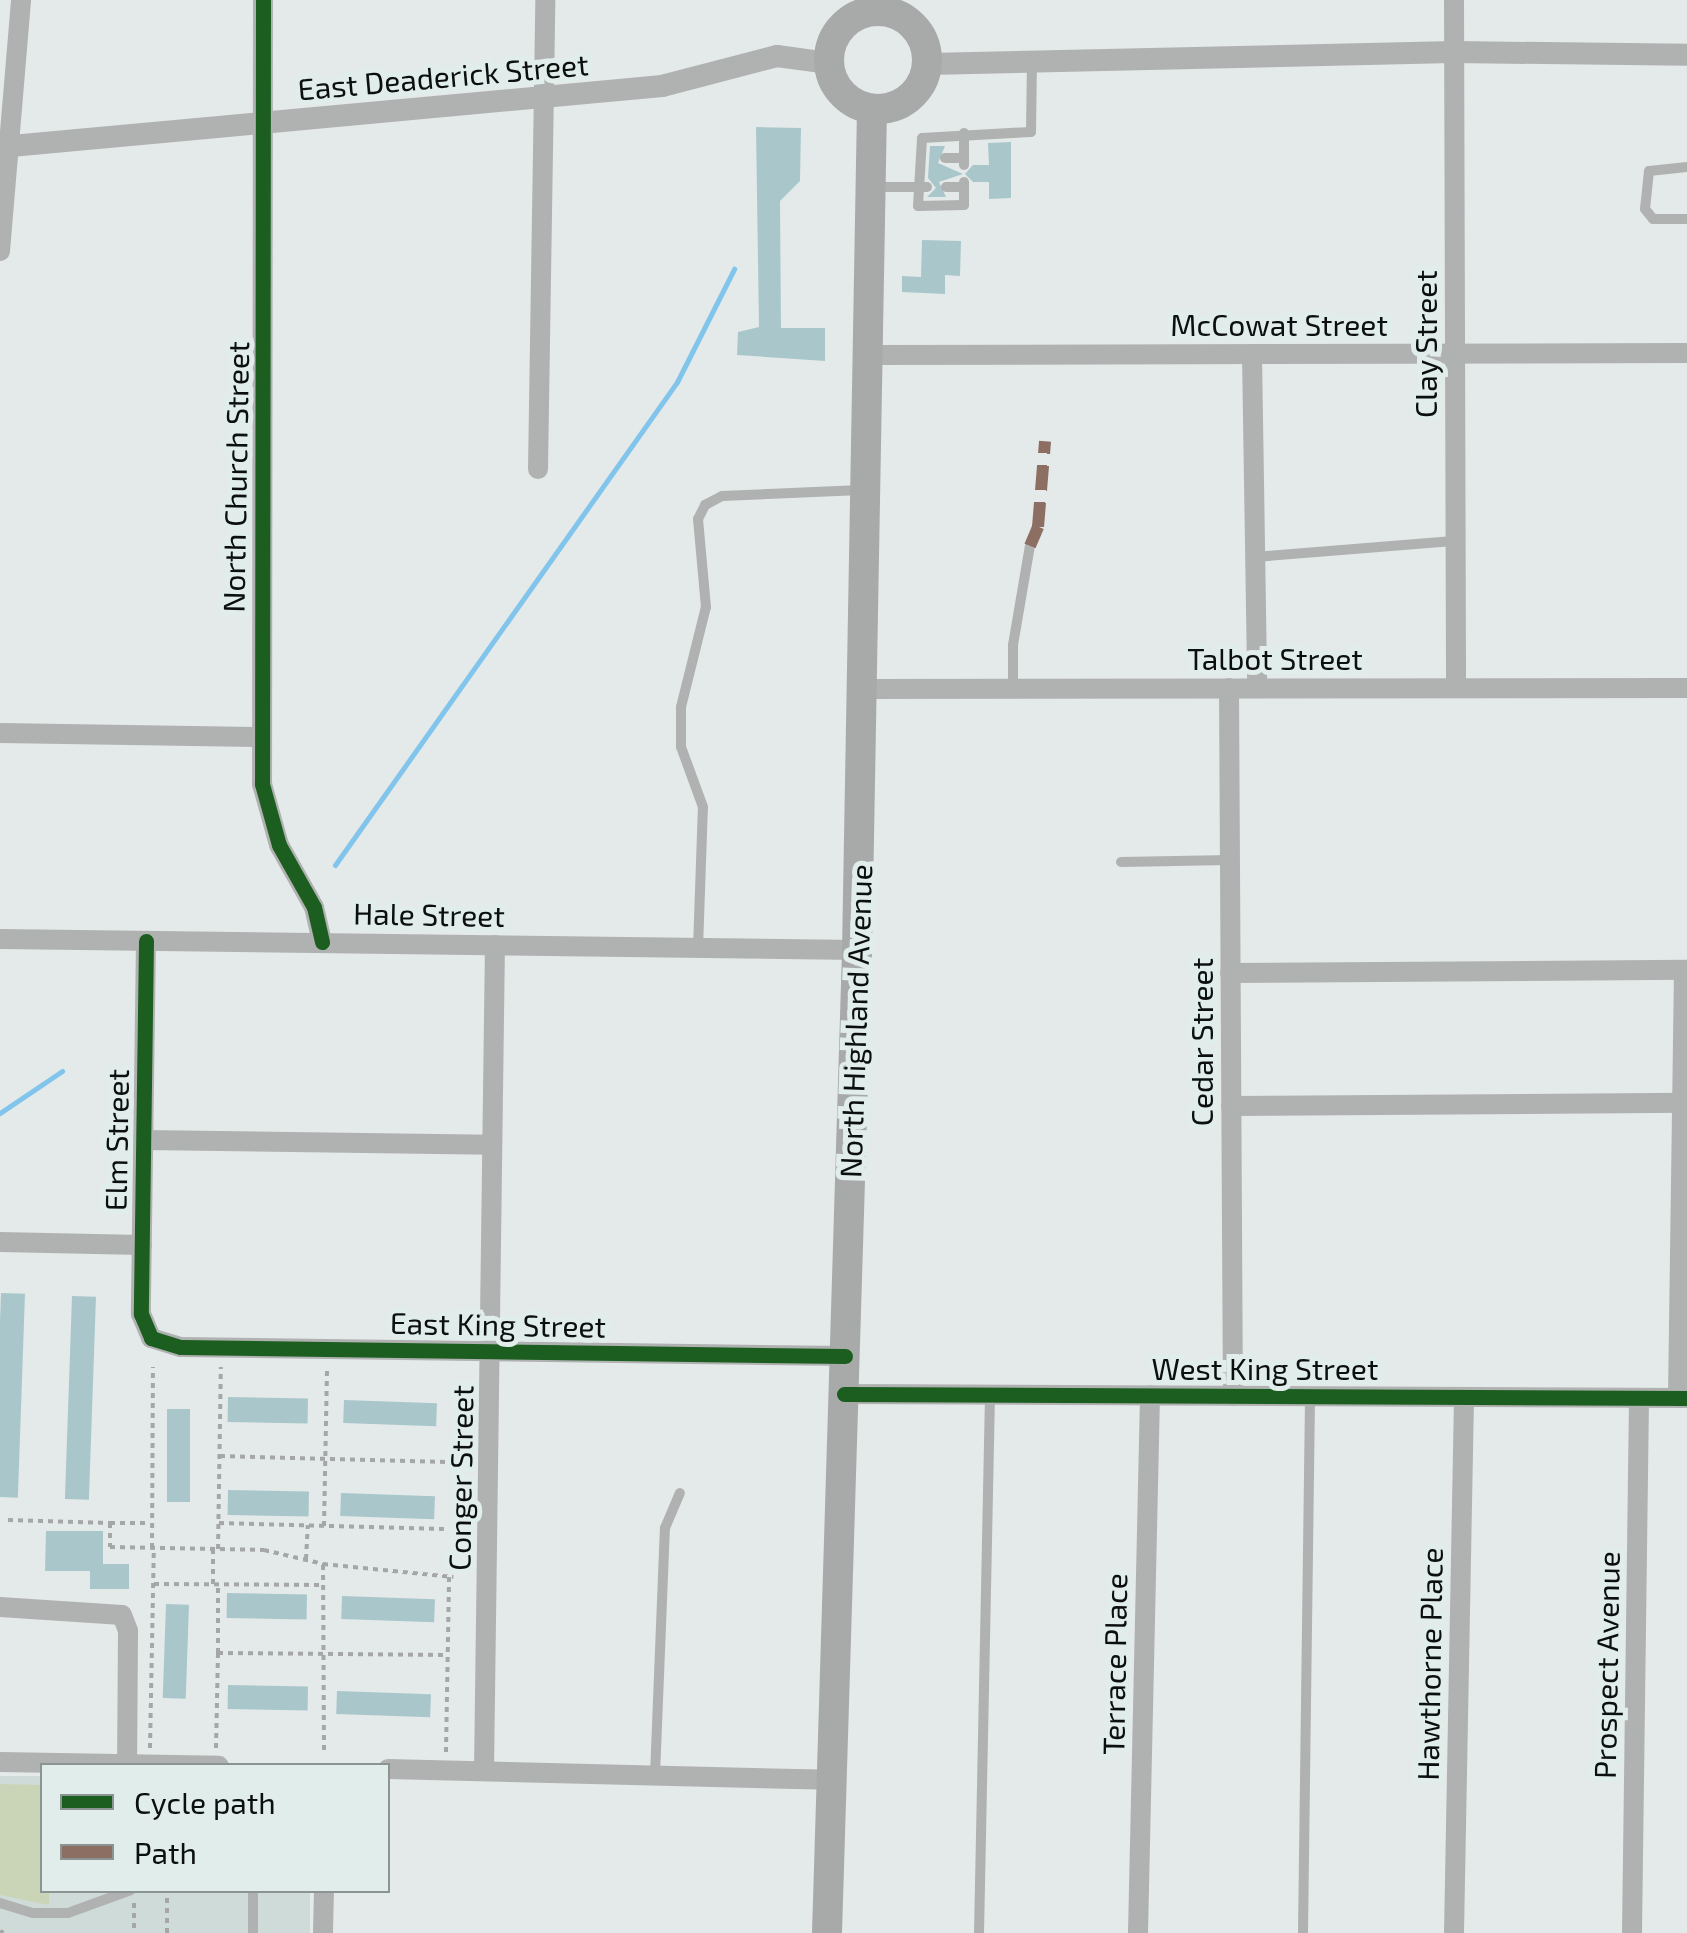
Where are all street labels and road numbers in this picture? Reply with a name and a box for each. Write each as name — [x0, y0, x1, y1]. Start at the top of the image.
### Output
street label: East Deaderick Street — [296, 45, 590, 107]
street label: Clay Street — [1407, 270, 1443, 418]
street label: McCowat Street — [1170, 306, 1388, 342]
street label: North Church Street — [215, 341, 255, 613]
street label: Talbot Street — [1187, 640, 1363, 676]
street label: North Highland Avenue — [832, 863, 878, 1179]
street label: Hale Street — [353, 895, 505, 933]
street label: Cedar Street — [1183, 958, 1219, 1126]
street label: Elm Street — [97, 1069, 135, 1211]
street label: East King Street — [390, 1304, 606, 1344]
street label: West King Street — [1152, 1350, 1378, 1386]
street label: Conger Street — [440, 1385, 480, 1571]
street label: Hawthorne Place — [1409, 1547, 1449, 1781]
street label: Prospect Avenue — [1586, 1550, 1626, 1780]
street label: Terrace Place — [1094, 1573, 1134, 1755]

